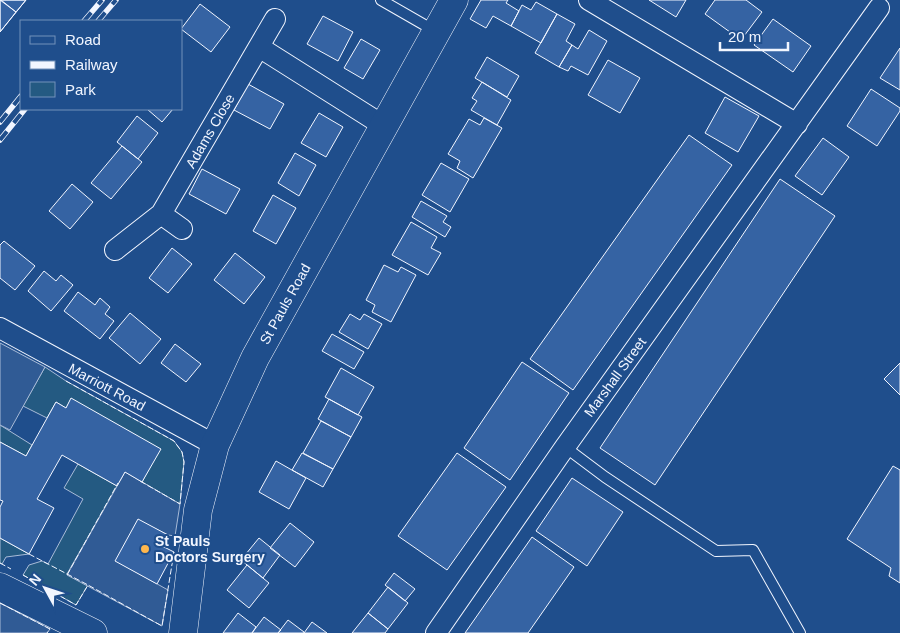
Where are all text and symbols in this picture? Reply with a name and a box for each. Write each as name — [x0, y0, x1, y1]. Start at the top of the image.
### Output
legend — [20, 20, 182, 110]
scale bar — [720, 20, 788, 52]
text: 20 m — [728, 28, 761, 45]
text: Road — [65, 31, 101, 48]
text: Railway — [65, 56, 118, 73]
text: Park — [65, 81, 96, 98]
street label: Adams Close — [182, 91, 238, 171]
street label: St Pauls Road — [256, 261, 314, 347]
street label: Marshall Street — [581, 334, 649, 420]
street label: Marriott Road — [66, 360, 148, 414]
place label: St Pauls Doctors Surgery — [155, 533, 265, 565]
marker: St Pauls Doctors Surgery — [139, 543, 151, 555]
north arrow — [20, 563, 70, 613]
text: N — [26, 571, 44, 589]

